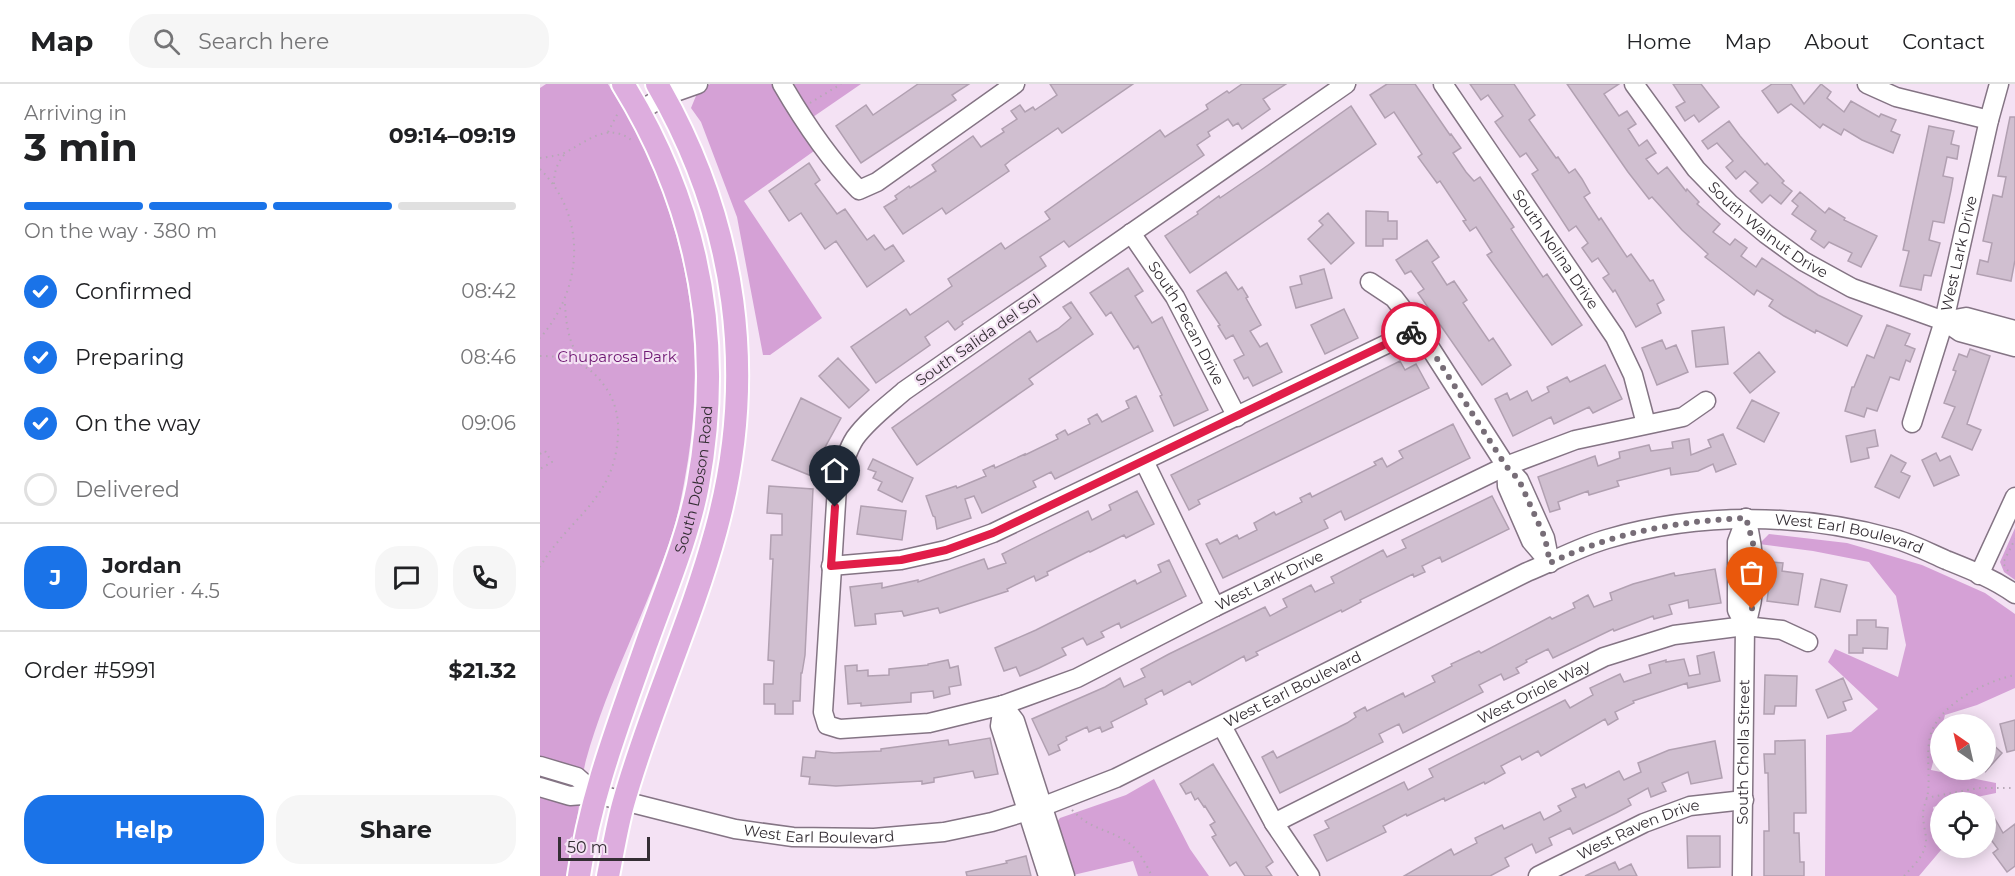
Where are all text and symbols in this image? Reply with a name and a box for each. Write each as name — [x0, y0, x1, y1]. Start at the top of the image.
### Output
search box — [129, 14, 549, 68]
text: Map — [30, 24, 93, 58]
icon: search — [150, 25, 183, 58]
text: Search here — [198, 28, 329, 55]
text: Home — [1626, 29, 1691, 54]
text: Map — [1724, 29, 1771, 54]
text: About — [1804, 29, 1869, 54]
text: Contact — [1902, 29, 1985, 54]
text: Arriving in — [24, 101, 127, 125]
text: 09:14–09:19 — [389, 122, 516, 149]
text: 3 min — [24, 123, 138, 171]
street label: South Walnut Drive — [1704, 177, 1831, 282]
street label: South Nolina Drive — [1508, 186, 1603, 313]
street label: West Lark Drive — [1936, 194, 1981, 313]
text: On the way · 380 m — [24, 219, 217, 243]
street label: South Pecan Drive — [1144, 257, 1229, 388]
icon: check — [24, 275, 57, 308]
text: Confirmed — [75, 278, 192, 305]
text: 08:42 — [461, 279, 516, 303]
street label: South Salida del Sol — [912, 289, 1044, 390]
courier — [1381, 302, 1441, 362]
icon: bike — [1395, 316, 1428, 349]
icon: check — [24, 341, 57, 374]
text: Preparing — [75, 344, 184, 371]
text: 08:46 — [460, 345, 516, 369]
park label: Chuparosa Park — [557, 347, 677, 366]
street label: South Dobson Road — [670, 405, 716, 556]
icon: check — [24, 407, 57, 440]
text: On the way — [75, 410, 200, 437]
text: 09:06 — [461, 411, 516, 435]
pin — [809, 445, 860, 507]
icon: home — [818, 454, 851, 487]
text: Delivered — [75, 476, 180, 503]
street label: West Earl Boulevard — [1774, 510, 1927, 558]
button: chat — [375, 546, 438, 609]
button: phone — [453, 546, 516, 609]
street label: West Lark Drive — [1212, 546, 1326, 615]
pin — [1726, 547, 1777, 609]
text: Jordan — [102, 552, 182, 579]
icon: bag — [1735, 556, 1768, 589]
text: J — [50, 564, 61, 591]
text: Courier · 4.5 — [102, 579, 220, 603]
street label: West Earl Boulevard — [1221, 647, 1365, 731]
street label: West Oriole Way — [1474, 655, 1594, 728]
text: Order #5991 — [24, 657, 156, 684]
text: $21.32 — [448, 657, 516, 684]
street label: South Cholla Street — [1733, 679, 1753, 825]
north arrow — [1930, 714, 1996, 780]
map controls — [1930, 714, 1996, 858]
button: locate — [1930, 792, 1996, 858]
button: Help — [24, 795, 264, 864]
button: Share — [276, 795, 516, 864]
street label: West Raven Drive — [1574, 795, 1700, 864]
street label: West Earl Boulevard — [742, 820, 895, 847]
scale bar — [558, 834, 650, 862]
text: 50 m — [567, 838, 608, 857]

